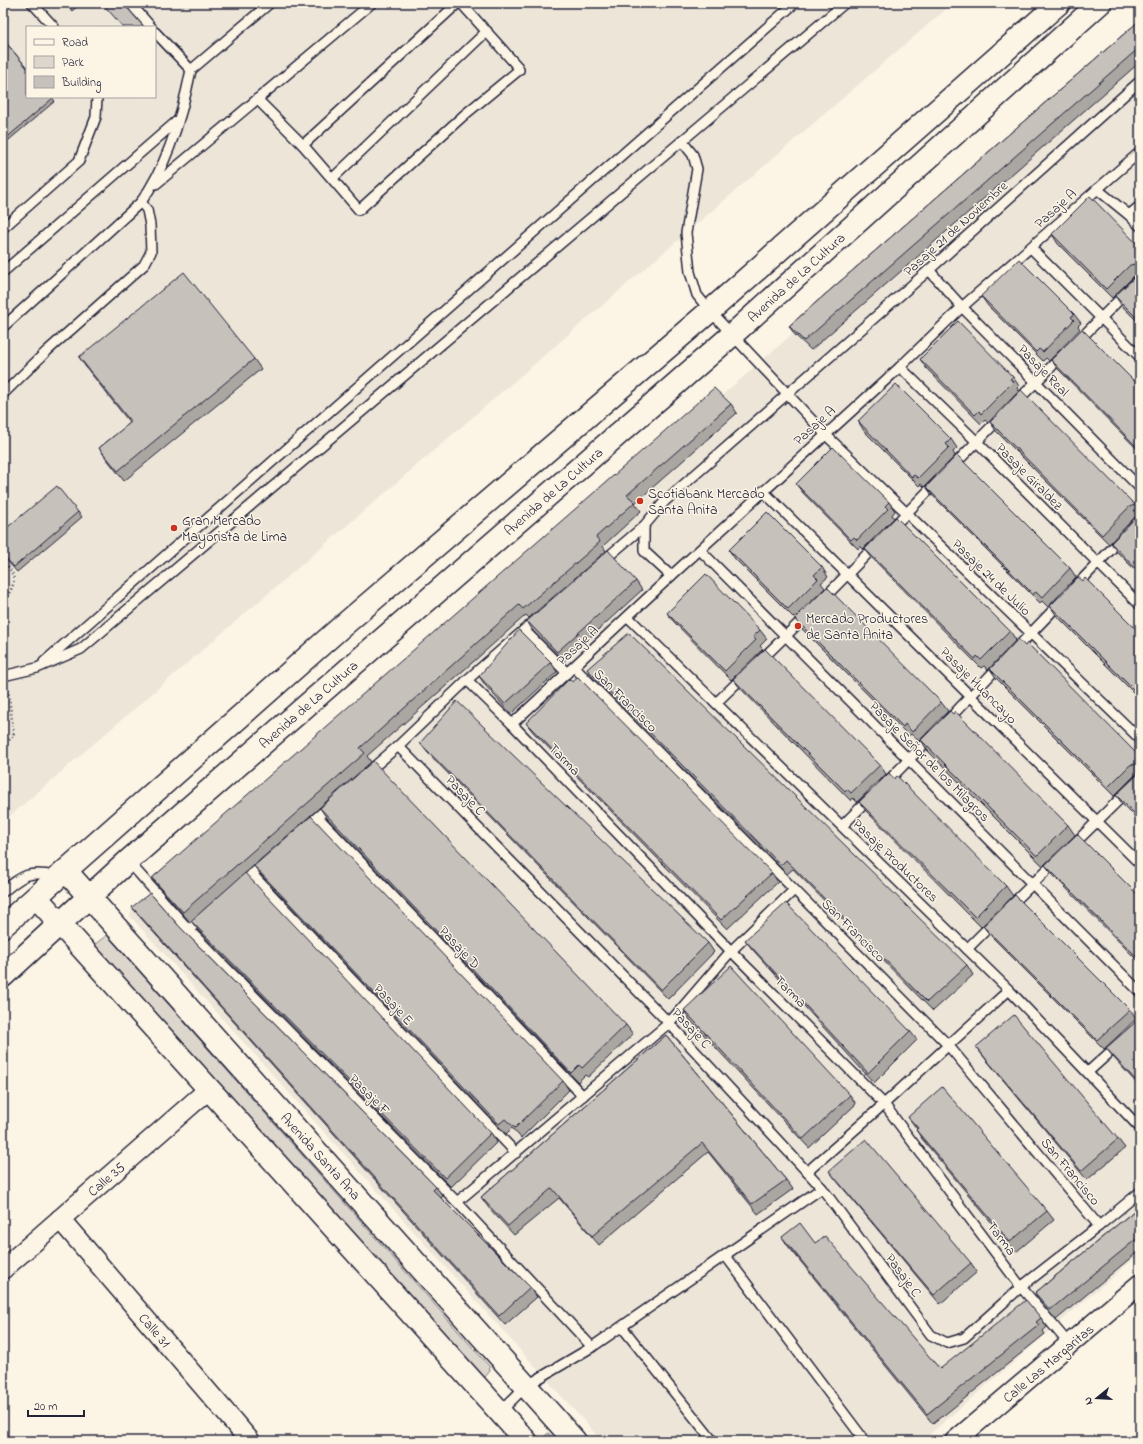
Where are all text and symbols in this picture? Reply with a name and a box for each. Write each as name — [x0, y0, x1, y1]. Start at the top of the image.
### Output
legend — [26, 26, 156, 98]
text: Road — [62, 34, 88, 52]
text: Park — [62, 54, 84, 72]
text: Building — [61, 74, 101, 93]
street label: Pasaje 21 de Noviembre — [899, 176, 1014, 282]
street label: Pasaje A — [1030, 184, 1082, 234]
street label: Avenida de La Cultura — [743, 228, 851, 328]
street label: Pasaje Real — [1012, 340, 1073, 402]
street label: Pasaje A — [789, 401, 841, 451]
street label: Pasaje Giraldez — [991, 439, 1067, 516]
street label: Avenida de La Cultura — [500, 443, 608, 541]
place label: Scotiabank Mercado Santa Anita — [648, 484, 765, 521]
marker: Scotiabank Mercado Santa Anita — [635, 496, 645, 506]
place label: Gran Mercado Mayorista de Lima — [182, 511, 287, 549]
marker: Gran Mercado Mayorista de Lima — [169, 523, 179, 533]
street label: Pasaje 24 de Julio — [947, 535, 1035, 621]
place label: Mercado Productores de Santa Anita — [806, 609, 928, 646]
street label: Pasaje A — [552, 621, 604, 671]
marker: Mercado Productores de Santa Anita — [793, 621, 803, 631]
street label: Pasaje Huancayo — [934, 643, 1021, 730]
street label: Avenida de La Cultura — [255, 656, 363, 754]
street label: San Francisco — [588, 664, 662, 738]
street label: Pasaje Señor de los Milagros — [863, 697, 994, 828]
street label: Tarma — [543, 739, 585, 781]
street label: Pasaje C — [440, 771, 490, 821]
street label: Pasaje Productores — [847, 814, 943, 908]
street label: San Francisco — [816, 894, 890, 968]
street label: Pasaje D — [433, 922, 484, 974]
street label: Tarma — [769, 971, 811, 1013]
street label: Pasaje E — [368, 979, 418, 1031]
street label: Pasaje C — [666, 1004, 716, 1055]
street label: Pasaje F — [343, 1070, 394, 1121]
street label: Avenida Santa Ana — [275, 1109, 365, 1205]
street label: San Francisco — [1035, 1133, 1105, 1211]
street label: Calle 35 — [84, 1158, 130, 1202]
street label: Tarma — [981, 1217, 1021, 1261]
street label: Pasaje C — [880, 1250, 926, 1302]
street label: Calle 31 — [133, 1309, 175, 1353]
street label: Calle Las Margaritas — [999, 1320, 1100, 1409]
north arrow — [1077, 1378, 1117, 1418]
scale bar — [28, 1392, 84, 1418]
text: N — [1080, 1395, 1097, 1407]
text: 20 m — [34, 1398, 57, 1416]

